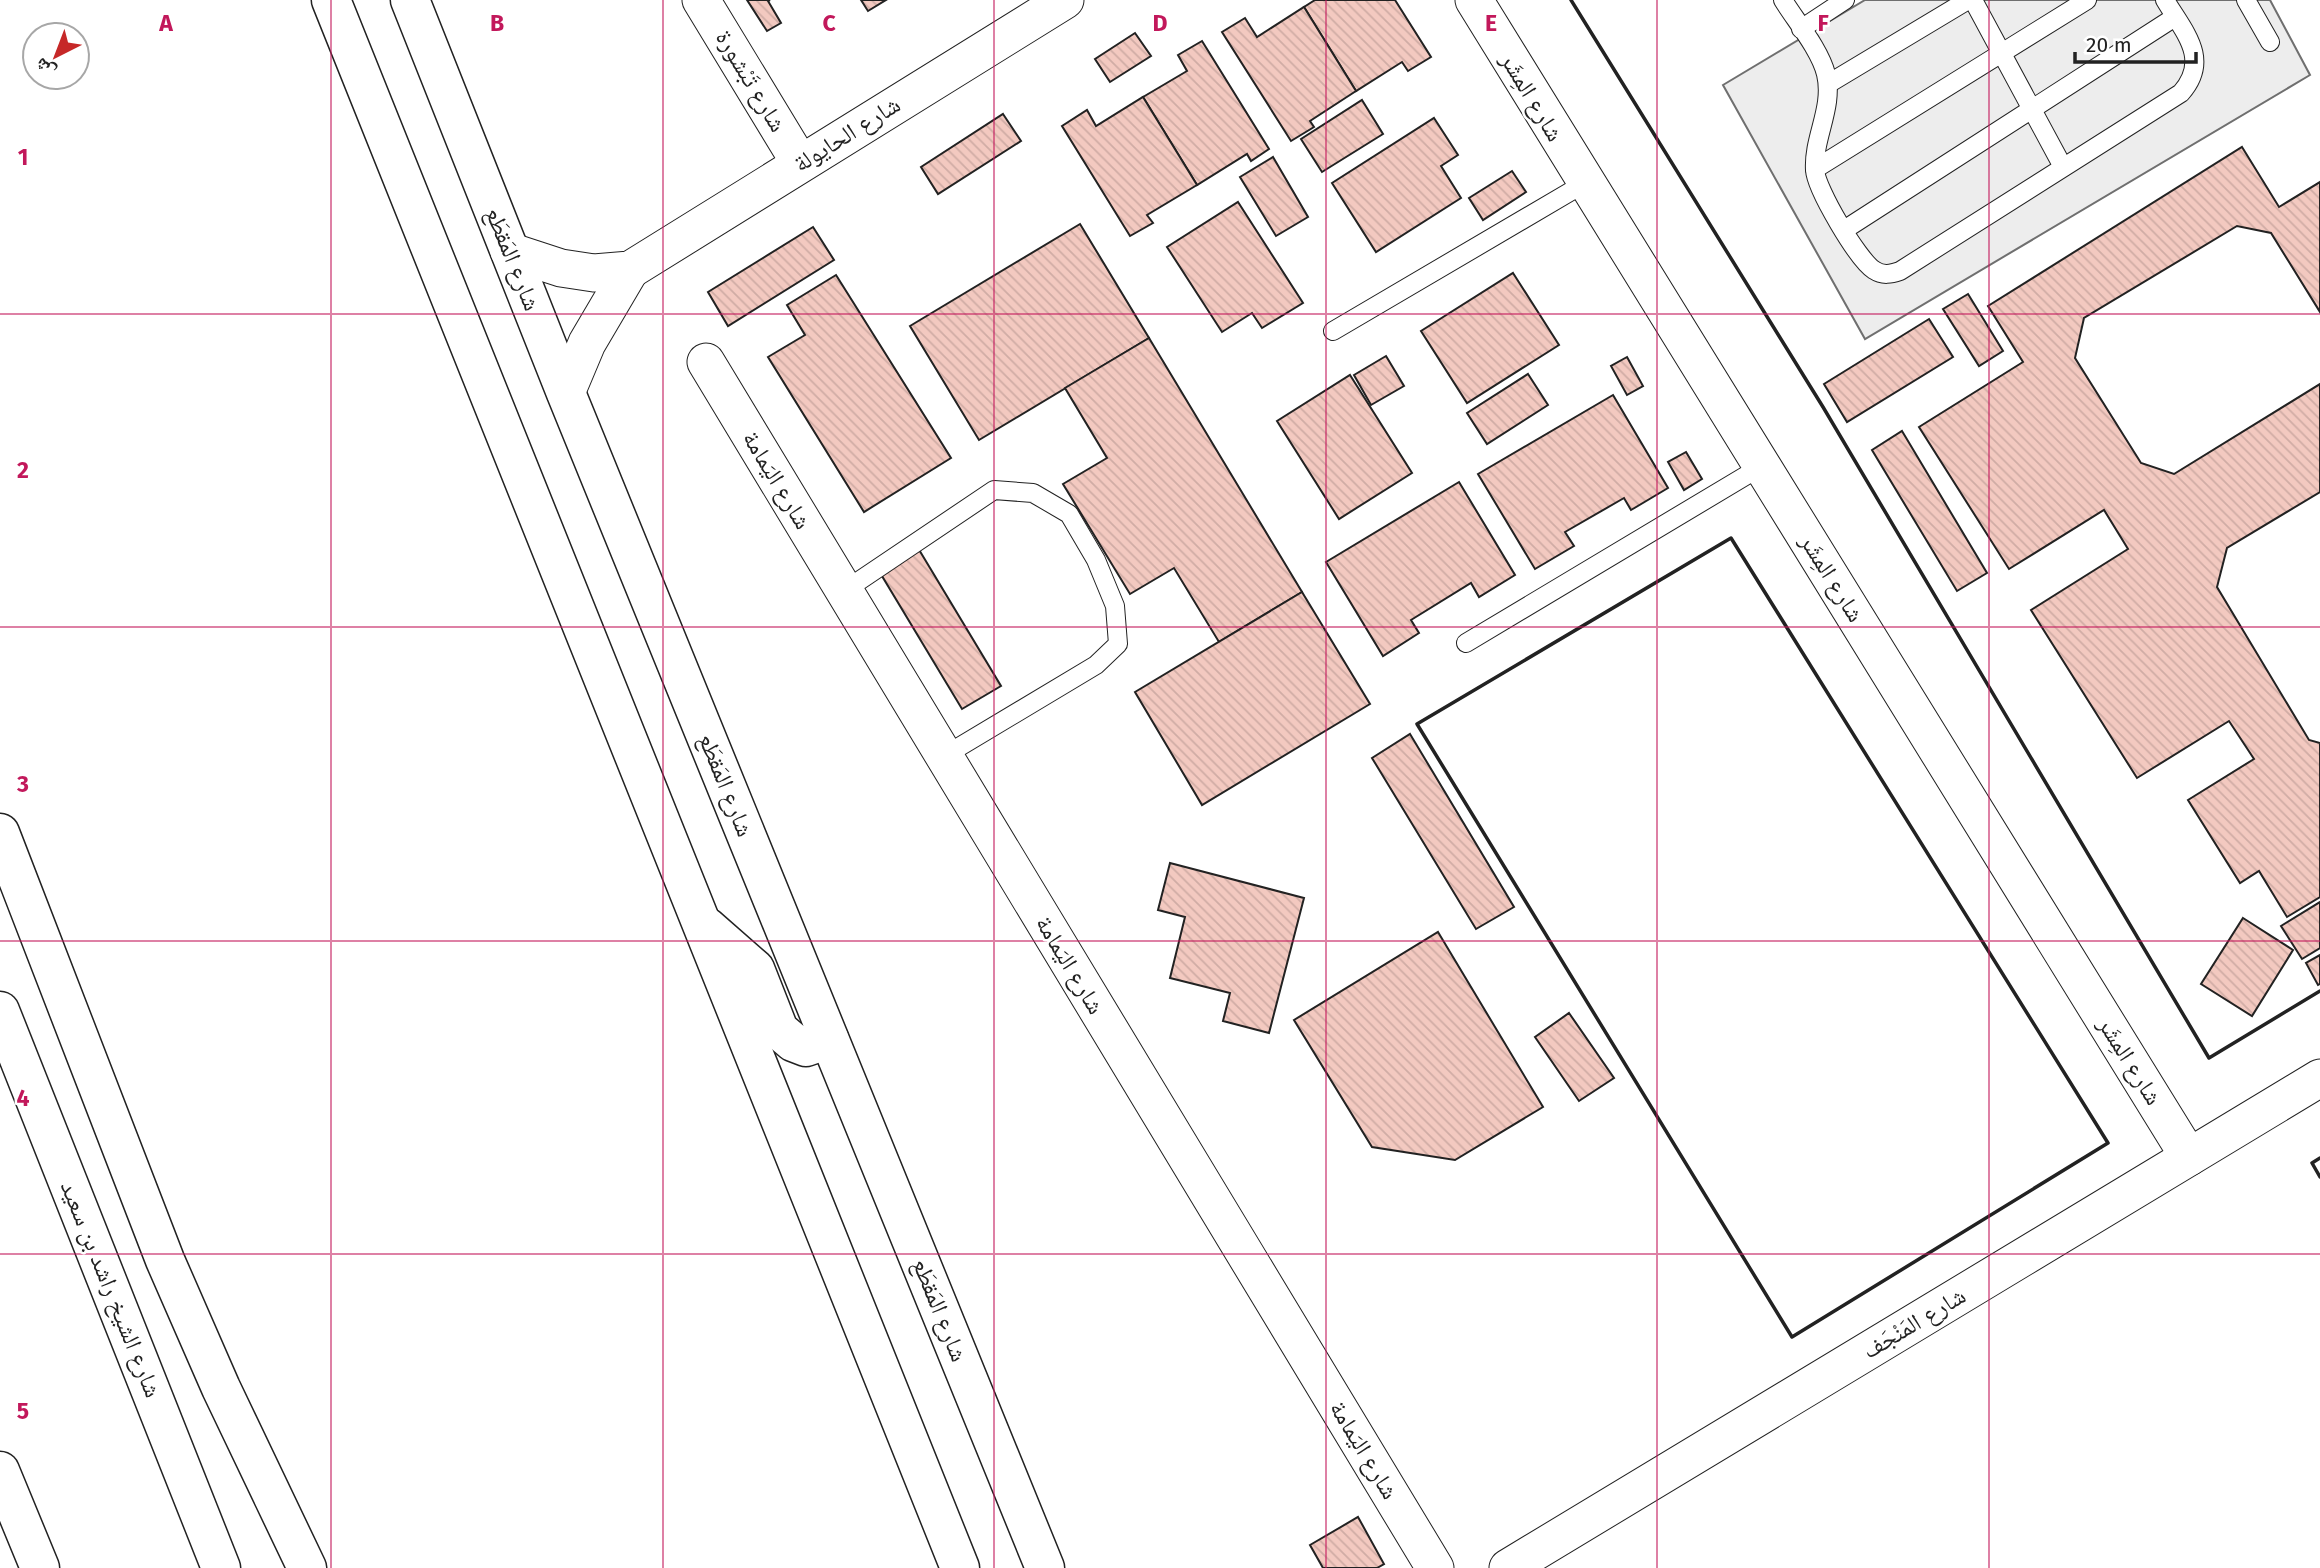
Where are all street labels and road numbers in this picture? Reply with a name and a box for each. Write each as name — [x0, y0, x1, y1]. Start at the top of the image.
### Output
street label: شارع تَبْشورة — [709, 25, 792, 137]
street label: شارع المِشَر — [1493, 47, 1569, 147]
street label: شارع الحايولة — [789, 90, 906, 179]
street label: شارع المَقطَع — [479, 203, 546, 315]
street label: شارع اليَمامة — [736, 426, 817, 535]
street label: شارع المِشَر — [1793, 528, 1870, 628]
street label: شارع المَقطَع — [692, 729, 759, 841]
street label: شارع اليَمامة — [1029, 911, 1110, 1020]
street label: شارع المِشَر — [2091, 1011, 2168, 1111]
street label: شارع الشيخ راشد بن سعيد — [54, 1177, 167, 1402]
street label: شارع المَقطَع — [906, 1254, 973, 1366]
street label: شارع المَنْجَف — [1857, 1281, 1971, 1366]
street label: شارع اليَمامة — [1323, 1396, 1404, 1505]

